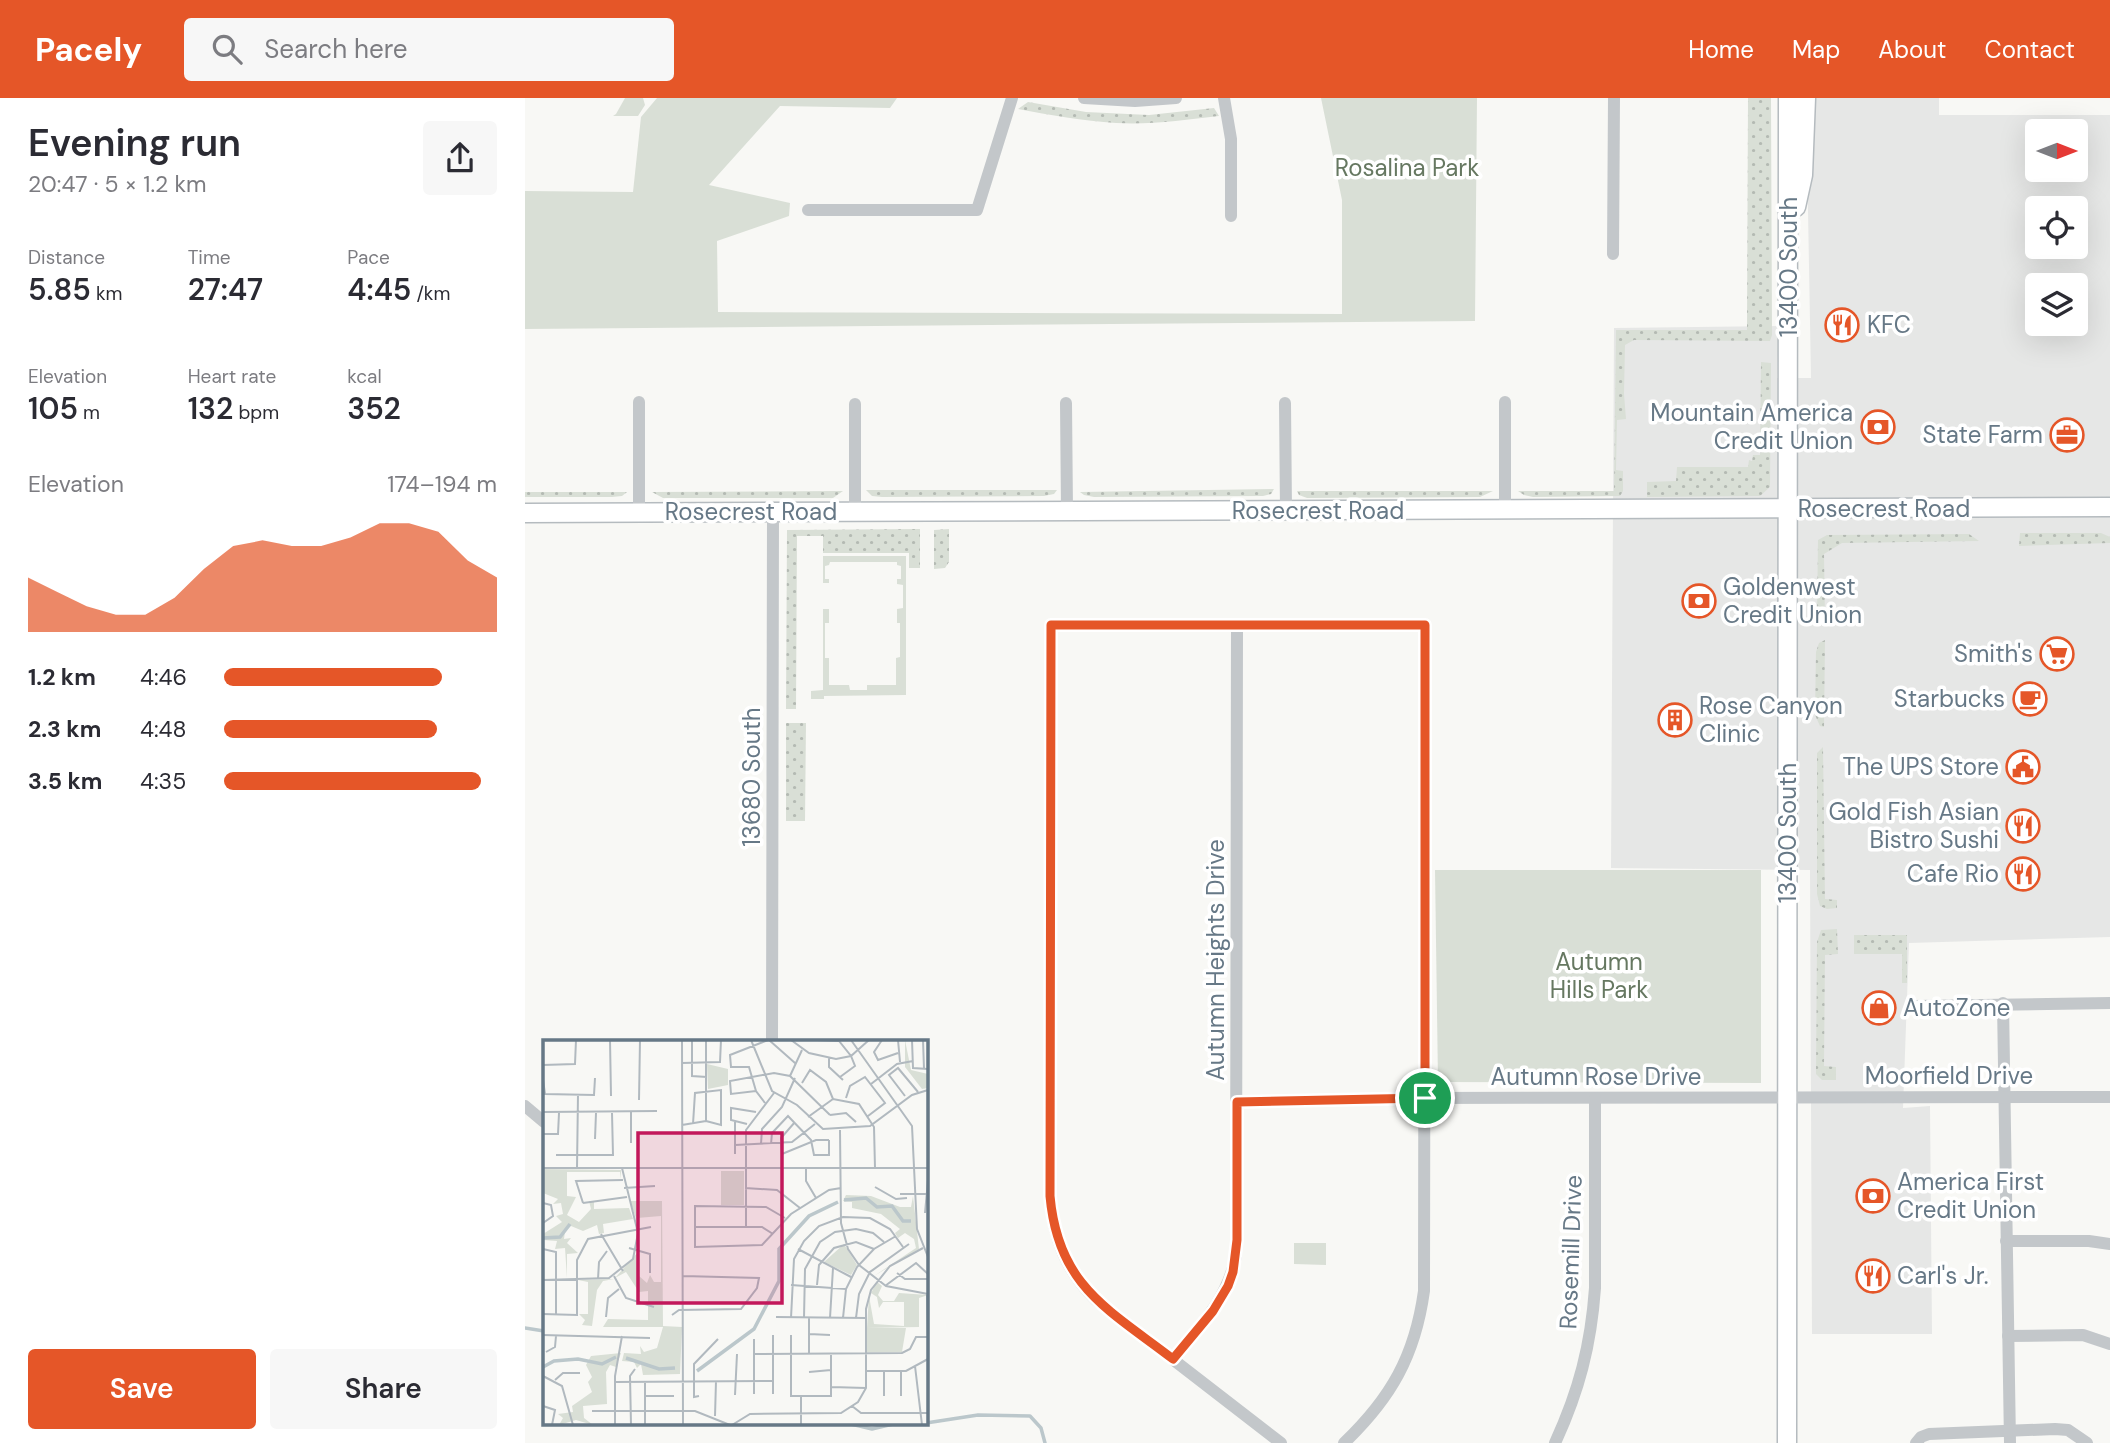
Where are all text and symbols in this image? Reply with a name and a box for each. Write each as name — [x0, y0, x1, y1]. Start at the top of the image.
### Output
search box — [184, 18, 674, 81]
text: Pacely — [35, 28, 142, 71]
icon: search — [208, 30, 246, 68]
text: Search here — [264, 32, 408, 66]
text: Home — [1688, 34, 1754, 65]
text: Map — [1792, 34, 1840, 65]
text: About — [1878, 34, 1947, 65]
text: Contact — [1985, 34, 2075, 65]
text: Evening run — [28, 118, 241, 168]
north arrow — [2025, 119, 2088, 182]
map controls — [2025, 119, 2088, 336]
button: share — [423, 121, 497, 195]
park label: Rosalina Park — [1335, 152, 1479, 183]
text: 20:47 · 5 × 1.2 km — [28, 169, 207, 199]
button: locate — [2025, 196, 2088, 259]
street label: 13400 South — [1773, 197, 1804, 337]
text: Distance — [28, 245, 105, 270]
text: Time — [188, 245, 231, 270]
text: Pace — [347, 245, 390, 270]
text: 5.85 — [28, 270, 91, 309]
text: 27:47 — [188, 270, 263, 309]
text: 4:45 — [347, 270, 411, 309]
button: layers — [2025, 273, 2088, 336]
text: km — [91, 281, 122, 306]
text: /km — [411, 281, 450, 306]
restaurant icon: KFC — [1823, 306, 1861, 344]
place label: KFC — [1867, 309, 1911, 340]
text: Elevation — [28, 364, 107, 389]
text: Heart rate — [188, 364, 276, 389]
text: kcal — [347, 364, 382, 389]
text: 105 — [28, 389, 78, 428]
text: 132 — [188, 389, 233, 428]
text: 352 — [347, 389, 401, 428]
place label: Mountain America Credit Union — [1650, 397, 1853, 456]
text: m — [78, 400, 100, 425]
text: bpm — [233, 400, 279, 425]
bank icon: Mountain America Credit Union — [1859, 408, 1897, 446]
office icon: State Farm — [2048, 416, 2086, 454]
place label: State Farm — [1923, 419, 2043, 450]
text: Elevation — [28, 469, 124, 499]
text: 174–194 m — [387, 469, 497, 499]
street label: Rosecrest Road — [1798, 493, 1970, 524]
street label: Rosecrest Road — [1232, 495, 1404, 526]
street label: Rosecrest Road — [665, 496, 837, 527]
place label: Goldenwest Credit Union — [1723, 571, 1862, 630]
bank icon: Goldenwest Credit Union — [1680, 582, 1718, 620]
supermarket icon: Smith's — [2038, 635, 2076, 673]
place label: Smith's — [1954, 638, 2033, 669]
text: 1.2 km — [28, 662, 96, 692]
text: 4:46 — [140, 662, 187, 692]
cafe icon: Starbucks — [2011, 680, 2049, 718]
place label: Starbucks — [1894, 683, 2005, 714]
place label: Rose Canyon Clinic — [1699, 690, 1843, 749]
building icon: Rose Canyon Clinic — [1656, 701, 1694, 739]
street label: 13680 South — [736, 707, 767, 847]
text: 2.3 km — [28, 714, 101, 744]
text: 4:48 — [140, 714, 187, 744]
public building icon: The UPS Store — [2004, 748, 2042, 786]
place label: The UPS Store — [1842, 751, 1999, 782]
street label: 13400 South — [1772, 763, 1803, 903]
text: 3.5 km — [28, 766, 102, 796]
text: 4:35 — [140, 766, 186, 796]
place label: Gold Fish Asian Bistro Sushi — [1828, 796, 1999, 855]
restaurant icon: Gold Fish Asian Bistro Sushi — [2004, 807, 2042, 845]
street label: Autumn Heights Drive — [1200, 839, 1231, 1081]
restaurant icon: Cafe Rio — [2004, 855, 2042, 893]
place label: Cafe Rio — [1907, 858, 1999, 889]
park label: Autumn Hills Park — [1550, 946, 1648, 1005]
shop icon: AutoZone — [1860, 989, 1898, 1027]
place label: AutoZone — [1903, 992, 2010, 1023]
inset map — [543, 1040, 927, 1426]
street label: Moorfield Drive — [1865, 1060, 2033, 1091]
street label: Autumn Rose Drive — [1491, 1061, 1701, 1092]
pin — [1395, 1068, 1455, 1128]
icon: arrive — [1406, 1079, 1444, 1117]
place label: America First Credit Union — [1897, 1166, 2044, 1225]
street label: Rosemill Drive — [1552, 1174, 1589, 1330]
bank icon: America First Credit Union — [1854, 1177, 1892, 1215]
restaurant icon: Carl's Jr. — [1854, 1257, 1892, 1295]
place label: Carl's Jr. — [1897, 1260, 1988, 1291]
button: Save — [28, 1349, 256, 1429]
button: Share — [270, 1349, 497, 1429]

